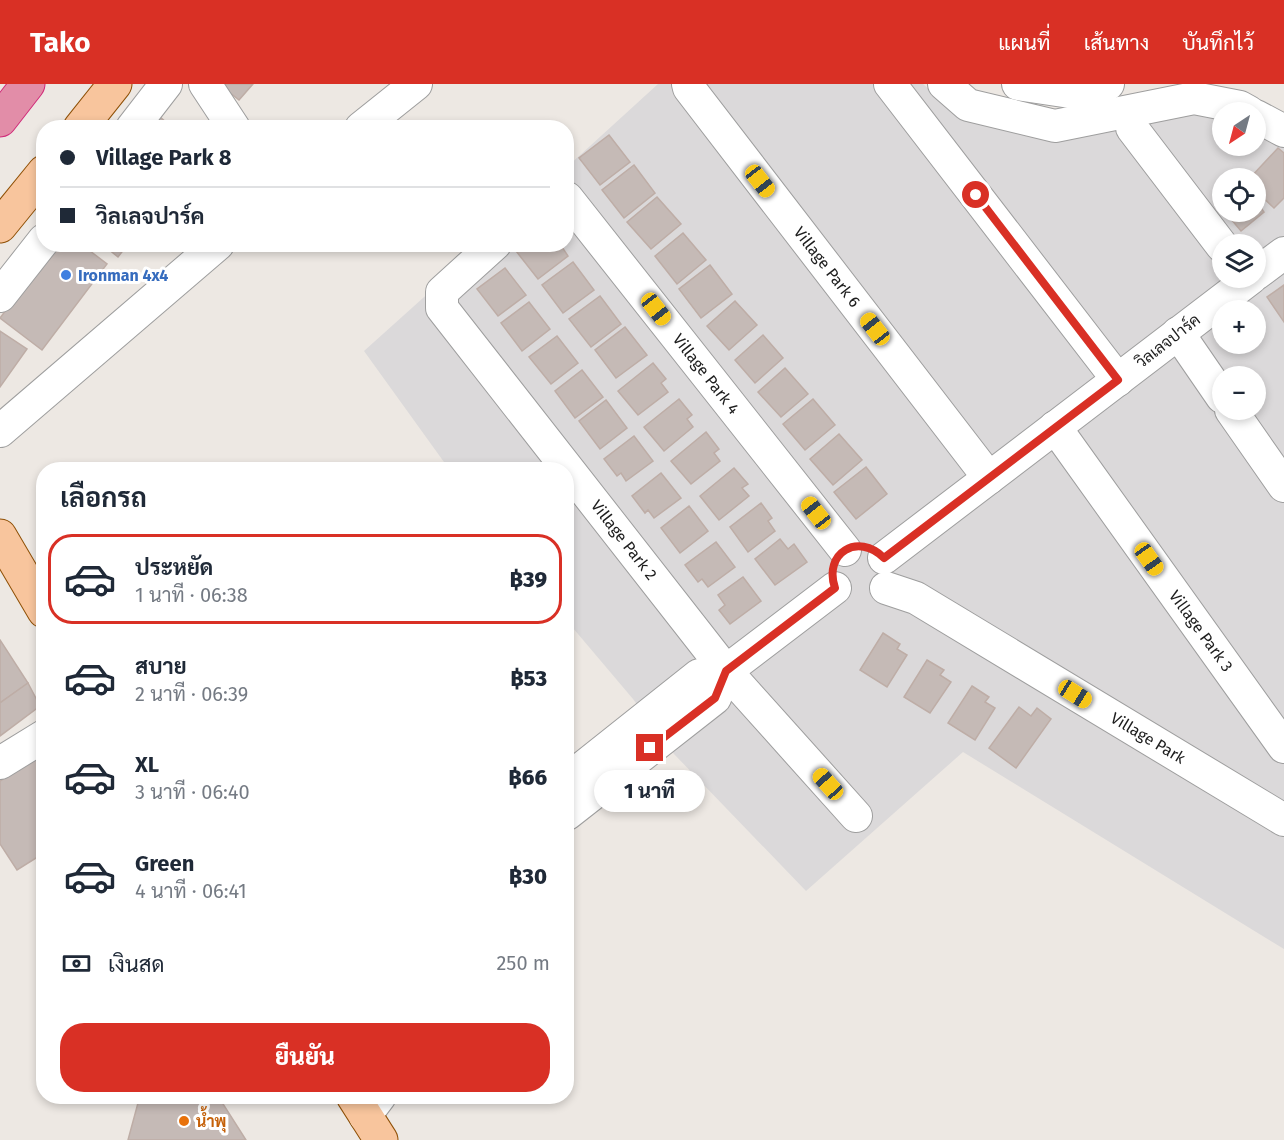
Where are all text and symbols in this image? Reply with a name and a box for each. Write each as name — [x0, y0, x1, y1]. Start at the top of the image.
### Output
text: Tako — [30, 26, 91, 59]
text: แผนที่ — [998, 30, 1051, 56]
text: เส้นทาง — [1084, 30, 1149, 56]
text: บันทึกไว้ — [1182, 30, 1254, 56]
north arrow — [1212, 102, 1266, 156]
map controls — [1212, 102, 1266, 420]
text: Village Park 8 — [96, 144, 232, 171]
car — [742, 161, 778, 201]
button: locate — [1212, 168, 1266, 222]
route start — [962, 181, 989, 208]
text: วิลเลจปาร์ค — [96, 203, 205, 230]
street label: Village Park 6 — [790, 223, 864, 311]
button: layers — [1212, 234, 1266, 288]
place label: Ironman 4x4 — [78, 266, 168, 285]
marker: Ironman 4x4 — [59, 268, 73, 282]
car — [638, 289, 674, 329]
button: + — [1212, 300, 1266, 354]
street label: วิลเลจปาร์ค — [1129, 308, 1204, 373]
car — [857, 309, 893, 349]
street label: Village Park 4 — [669, 330, 743, 418]
button: − — [1212, 366, 1266, 420]
text: เลือกรถ — [60, 482, 147, 514]
car — [798, 493, 834, 533]
street label: Village Park 2 — [587, 496, 661, 584]
car — [1131, 539, 1167, 579]
icon: car — [63, 552, 117, 606]
text: ประหยัด — [135, 554, 213, 581]
text: ฿39 — [510, 566, 547, 593]
text: 1 นาที · 06:38 — [135, 583, 248, 607]
street label: Village Park 3 — [1165, 587, 1237, 675]
icon: car — [63, 651, 117, 705]
text: สบาย — [135, 653, 187, 680]
text: ฿53 — [511, 665, 547, 692]
car — [1055, 677, 1095, 711]
text: 2 นาที · 06:39 — [135, 682, 248, 706]
street label: Village Park — [1107, 708, 1189, 768]
route end — [636, 734, 663, 761]
icon: car — [63, 750, 117, 804]
text: XL — [135, 751, 159, 778]
text: ฿66 — [509, 764, 547, 791]
car — [809, 765, 847, 803]
callout: 1 นาที — [594, 769, 706, 811]
text: 1 นาที — [624, 779, 675, 803]
text: 3 นาที · 06:40 — [135, 780, 250, 804]
icon: car — [63, 849, 117, 903]
text: Green — [135, 850, 194, 877]
text: ฿30 — [509, 863, 547, 890]
text: 4 นาที · 06:41 — [135, 879, 247, 903]
icon: cash — [60, 947, 93, 980]
text: เงินสด — [108, 951, 165, 978]
text: 250 m — [496, 951, 550, 975]
button: ยืนยัน — [60, 1023, 550, 1092]
place label: น้ำพุ — [196, 1106, 226, 1133]
marker: น้ำพุ — [177, 1114, 191, 1128]

